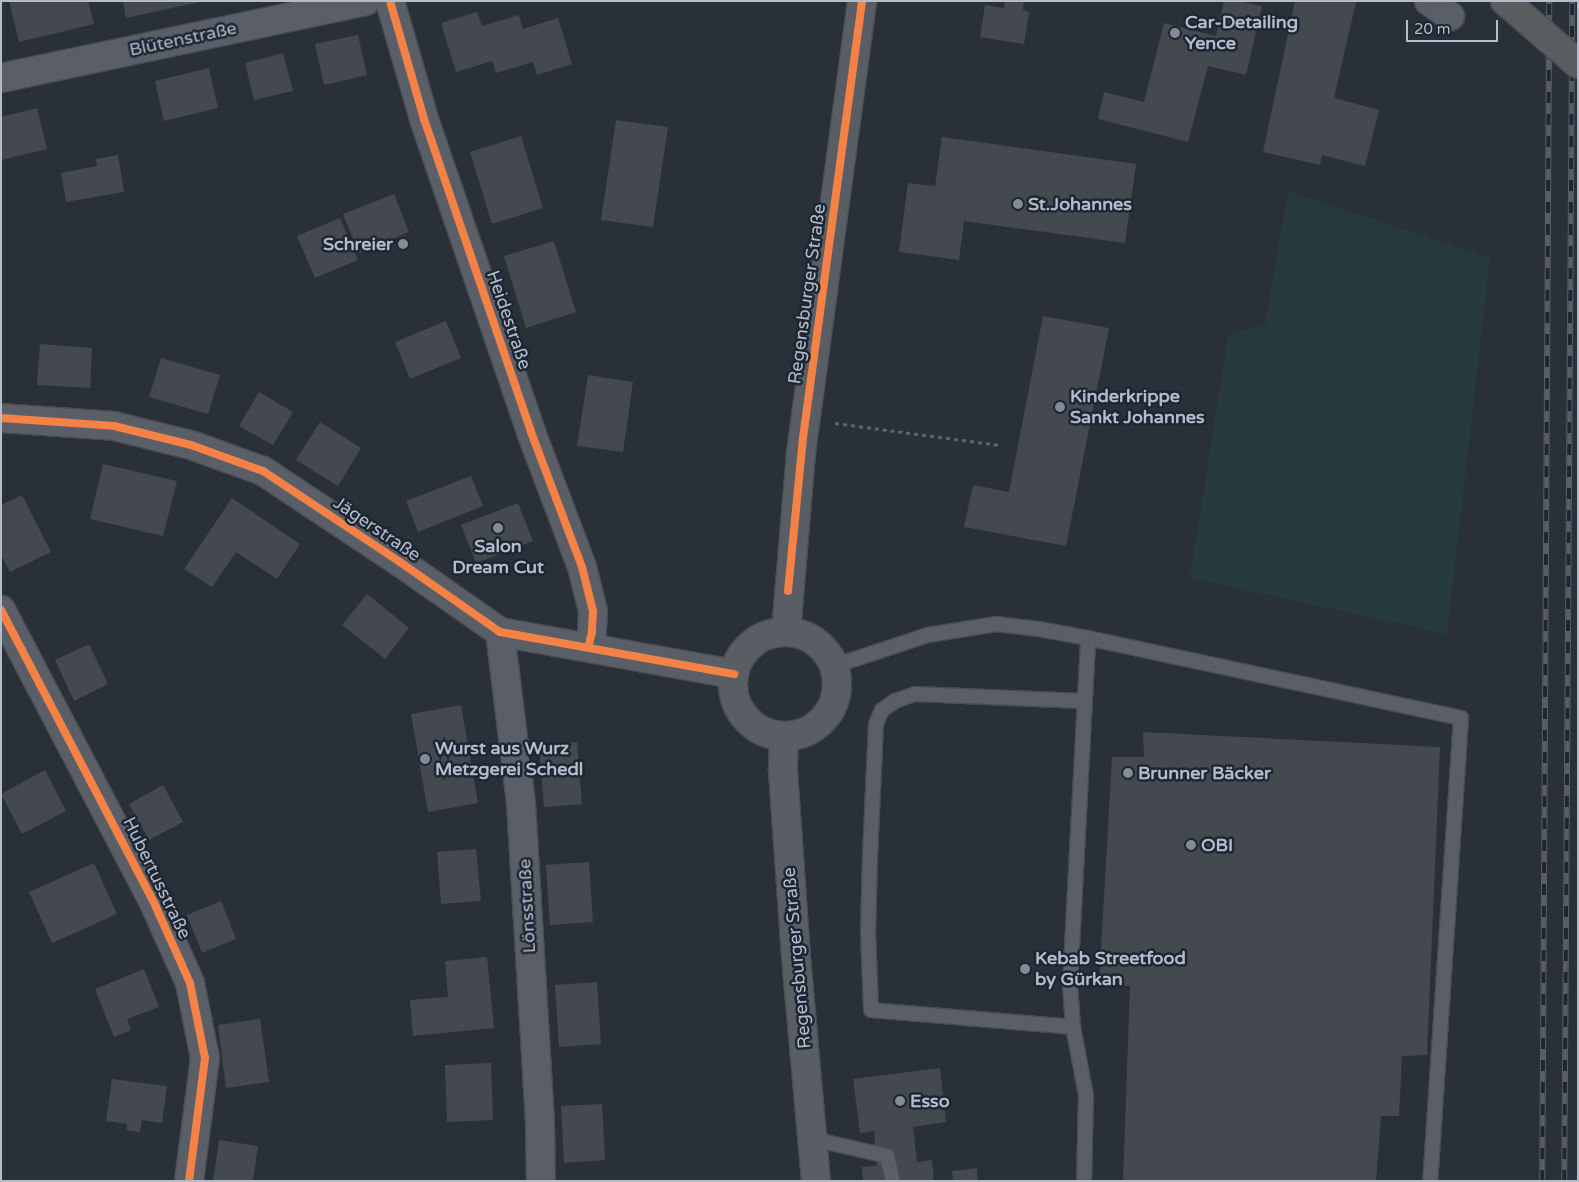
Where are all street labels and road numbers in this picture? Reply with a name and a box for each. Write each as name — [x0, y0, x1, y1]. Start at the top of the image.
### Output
street label: Blütenstraße — [127, 17, 239, 61]
street label: Regensburger Straße — [784, 202, 830, 386]
street label: Heidestraße — [482, 268, 536, 372]
street label: Jägerstraße — [329, 492, 425, 566]
street label: Hubertusstraße — [118, 814, 196, 942]
street label: Lönsstraße — [514, 858, 540, 954]
street label: Regensburger Straße — [778, 866, 816, 1050]

